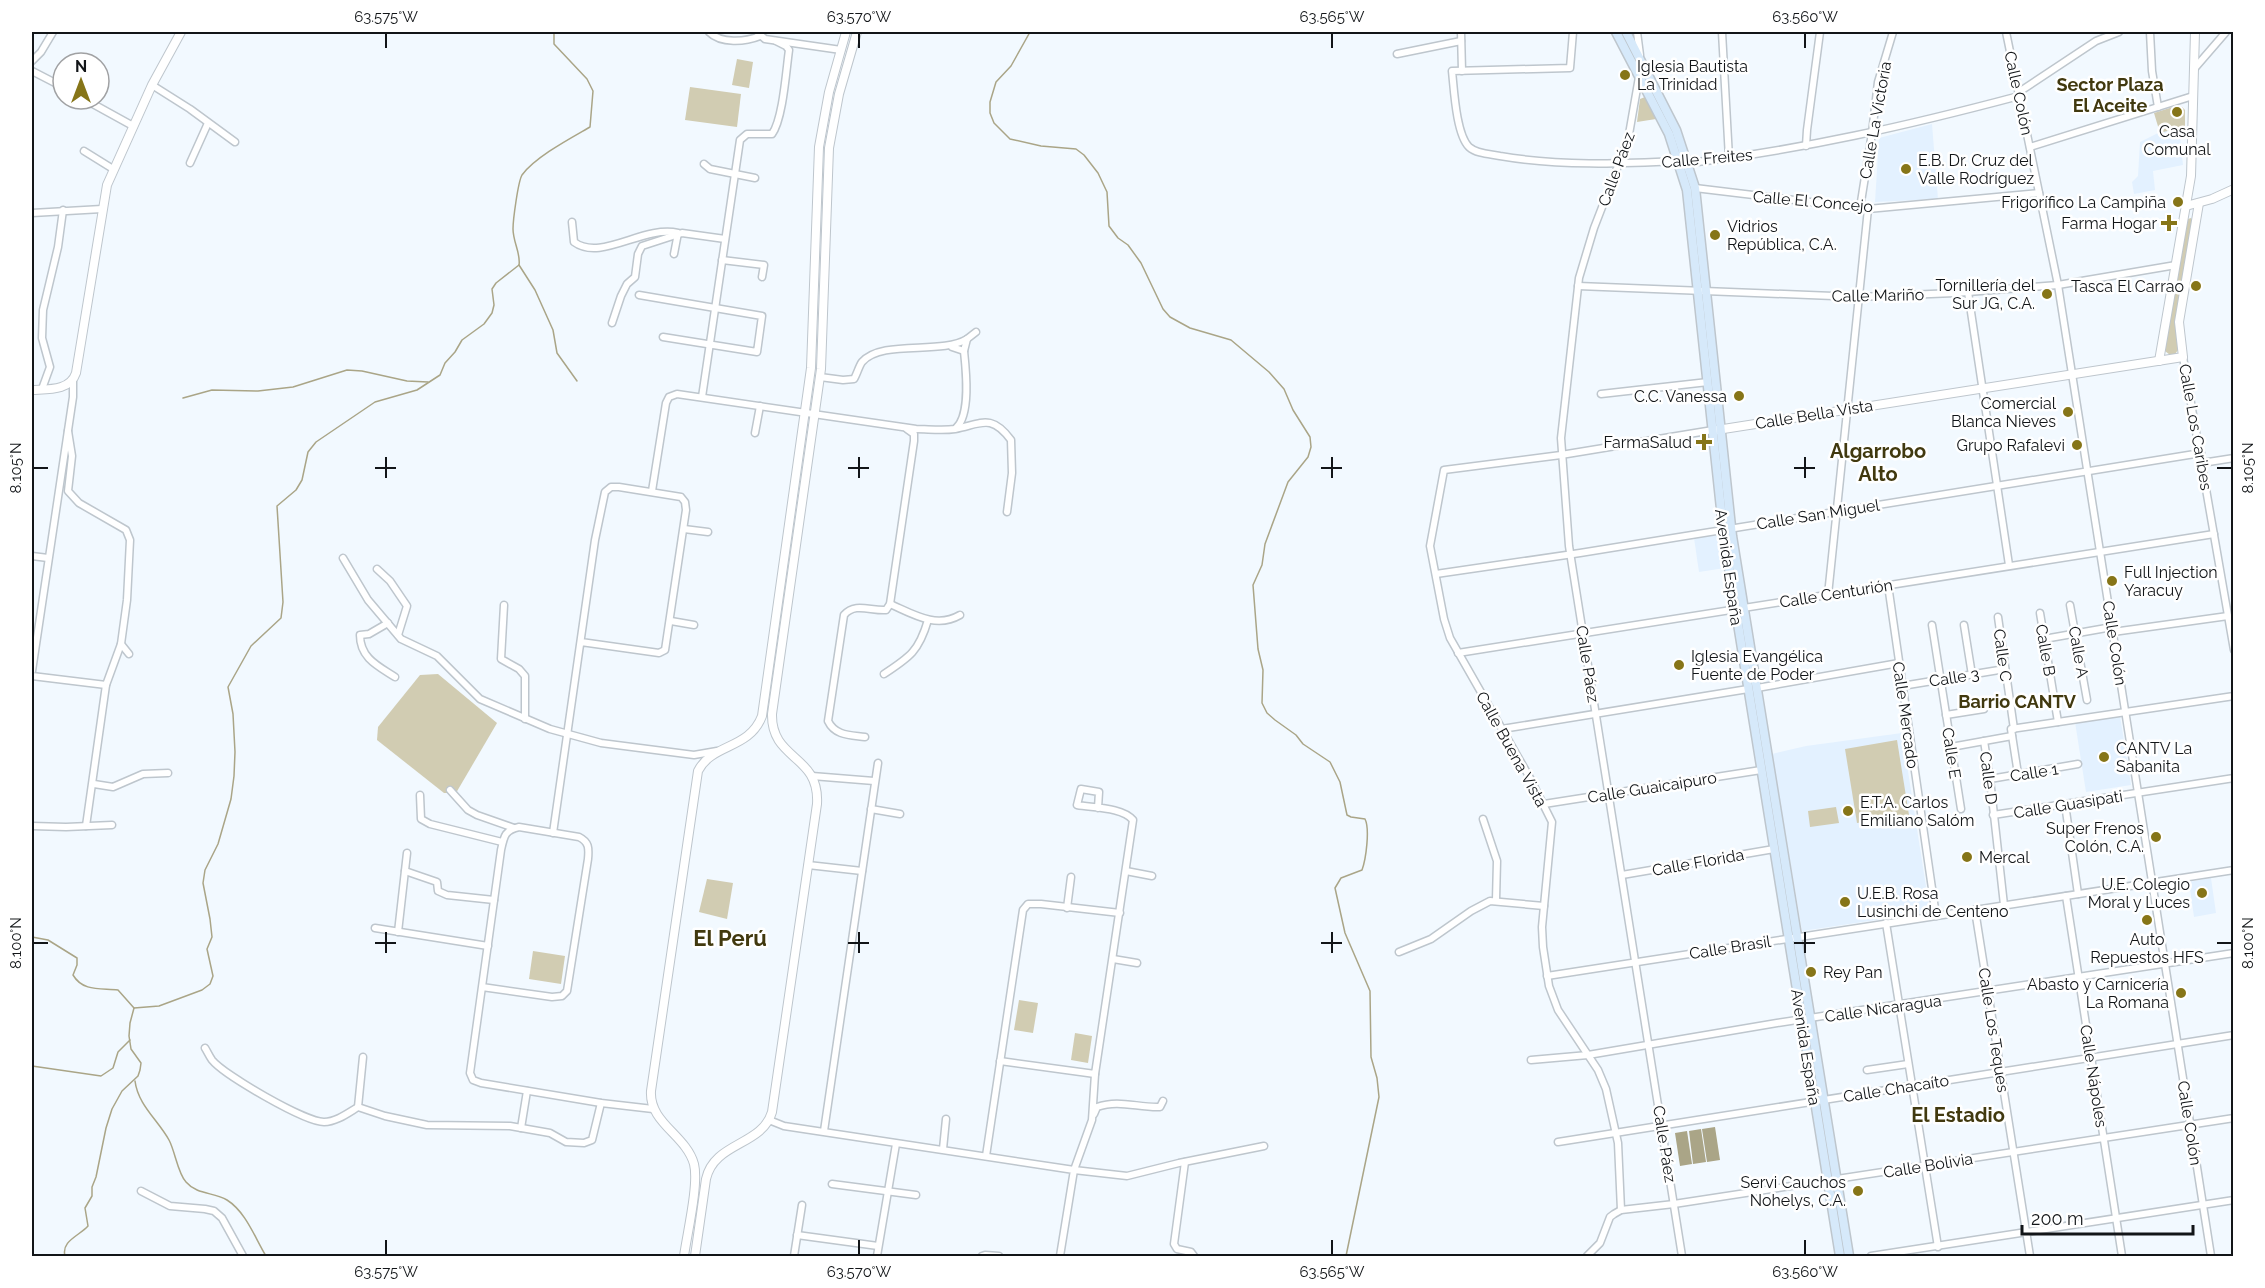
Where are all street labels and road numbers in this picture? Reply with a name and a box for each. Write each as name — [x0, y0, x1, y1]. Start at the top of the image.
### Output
street label: Calle Colón — [2000, 49, 2037, 137]
street label: Calle La Victoria — [1856, 60, 1895, 180]
street label: Calle Páez — [1594, 129, 1639, 209]
street label: Calle Freites — [1661, 145, 1754, 172]
street label: Calle El Concejo — [1752, 187, 1874, 216]
street label: Calle Mariño — [1832, 285, 1924, 306]
street label: Calle Los Caribes — [2175, 362, 2216, 492]
street label: Calle Bella Vista — [1754, 396, 1874, 433]
street label: Calle San Miguel — [1755, 495, 1882, 534]
street label: Avenida España — [1711, 508, 1746, 627]
street label: Calle Centurión — [1778, 575, 1894, 612]
street label: Calle Colón — [2098, 599, 2131, 687]
street label: Calle B — [2032, 623, 2059, 678]
street label: Calle Páez — [1572, 624, 1603, 704]
street label: Calle A — [2065, 625, 2092, 680]
street label: Calle C — [1989, 628, 2016, 683]
street label: Calle Mercado — [1889, 661, 1922, 770]
street label: Calle 3 — [1928, 664, 1980, 691]
street label: Calle Buena Vista — [1472, 688, 1551, 810]
street label: Calle E — [1938, 726, 1965, 780]
street label: Calle D — [1976, 750, 2001, 806]
street label: Calle 1 — [2009, 759, 2060, 786]
street label: Calle Guaicaipuro — [1586, 768, 1718, 807]
street label: Calle Guasipati — [2012, 786, 2124, 822]
street label: Calle Florida — [1651, 845, 1746, 880]
street label: Calle Brasil — [1688, 932, 1773, 963]
street label: Calle Los Teques — [1974, 966, 2013, 1094]
street label: Avenida España — [1787, 988, 1824, 1107]
street label: Calle Nicaragua — [1823, 991, 1943, 1026]
street label: Calle Nápoles — [2076, 1023, 2111, 1129]
street label: Calle Chacaíto — [1842, 1071, 1950, 1106]
street label: Calle Colón — [2173, 1079, 2206, 1167]
street label: Calle Páez — [1649, 1104, 1680, 1184]
street label: Calle Bolivia — [1882, 1149, 1974, 1182]

